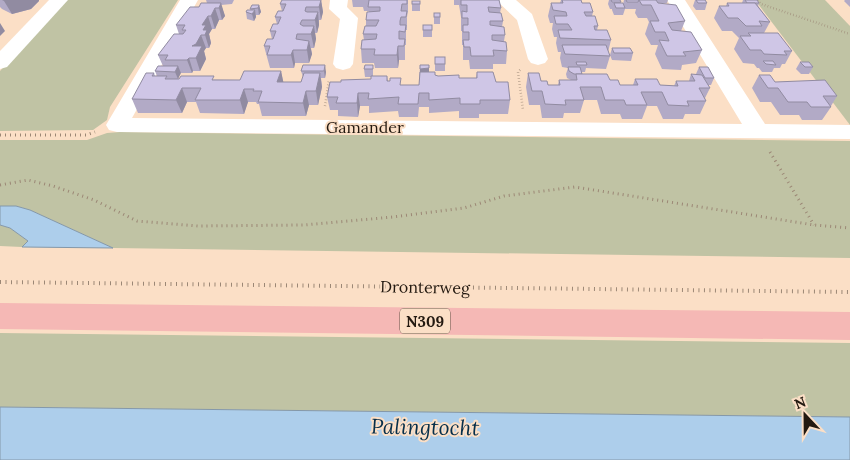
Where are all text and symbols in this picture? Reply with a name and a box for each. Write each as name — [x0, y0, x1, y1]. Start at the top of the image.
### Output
street label: Gamander — [326, 117, 404, 137]
street label: Dronterweg — [380, 276, 471, 298]
road number: N309 — [400, 308, 450, 334]
north arrow — [780, 390, 830, 440]
text: N — [792, 393, 809, 413]
water label: Palingtocht — [371, 413, 480, 441]

